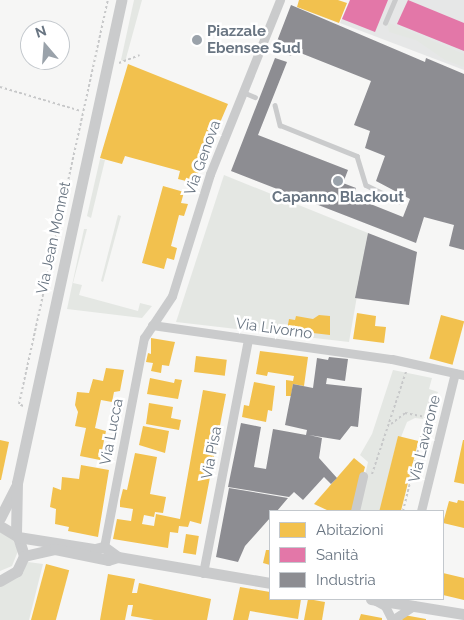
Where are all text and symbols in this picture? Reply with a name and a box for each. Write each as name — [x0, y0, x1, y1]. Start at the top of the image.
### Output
north arrow — [20, 20, 70, 70]
text: N — [33, 22, 48, 41]
place label: Piazzale Ebensee Sud — [207, 22, 301, 57]
marker: Piazzale Ebensee Sud — [191, 34, 203, 46]
street label: Via Genova — [181, 118, 225, 198]
marker: Capanno Blackout — [332, 175, 344, 187]
street label: Via Jean Monnet — [33, 180, 75, 296]
place label: Capanno Blackout — [272, 189, 404, 207]
street label: Via Livorno — [235, 315, 313, 343]
street label: Via Lavarone — [405, 393, 445, 485]
street label: Via Lucca — [97, 397, 127, 467]
street label: Via Pisa — [198, 425, 226, 481]
legend — [269, 510, 444, 600]
text: Abitazioni — [316, 521, 383, 539]
text: Sanità — [316, 546, 359, 564]
text: Industria — [316, 571, 376, 589]

